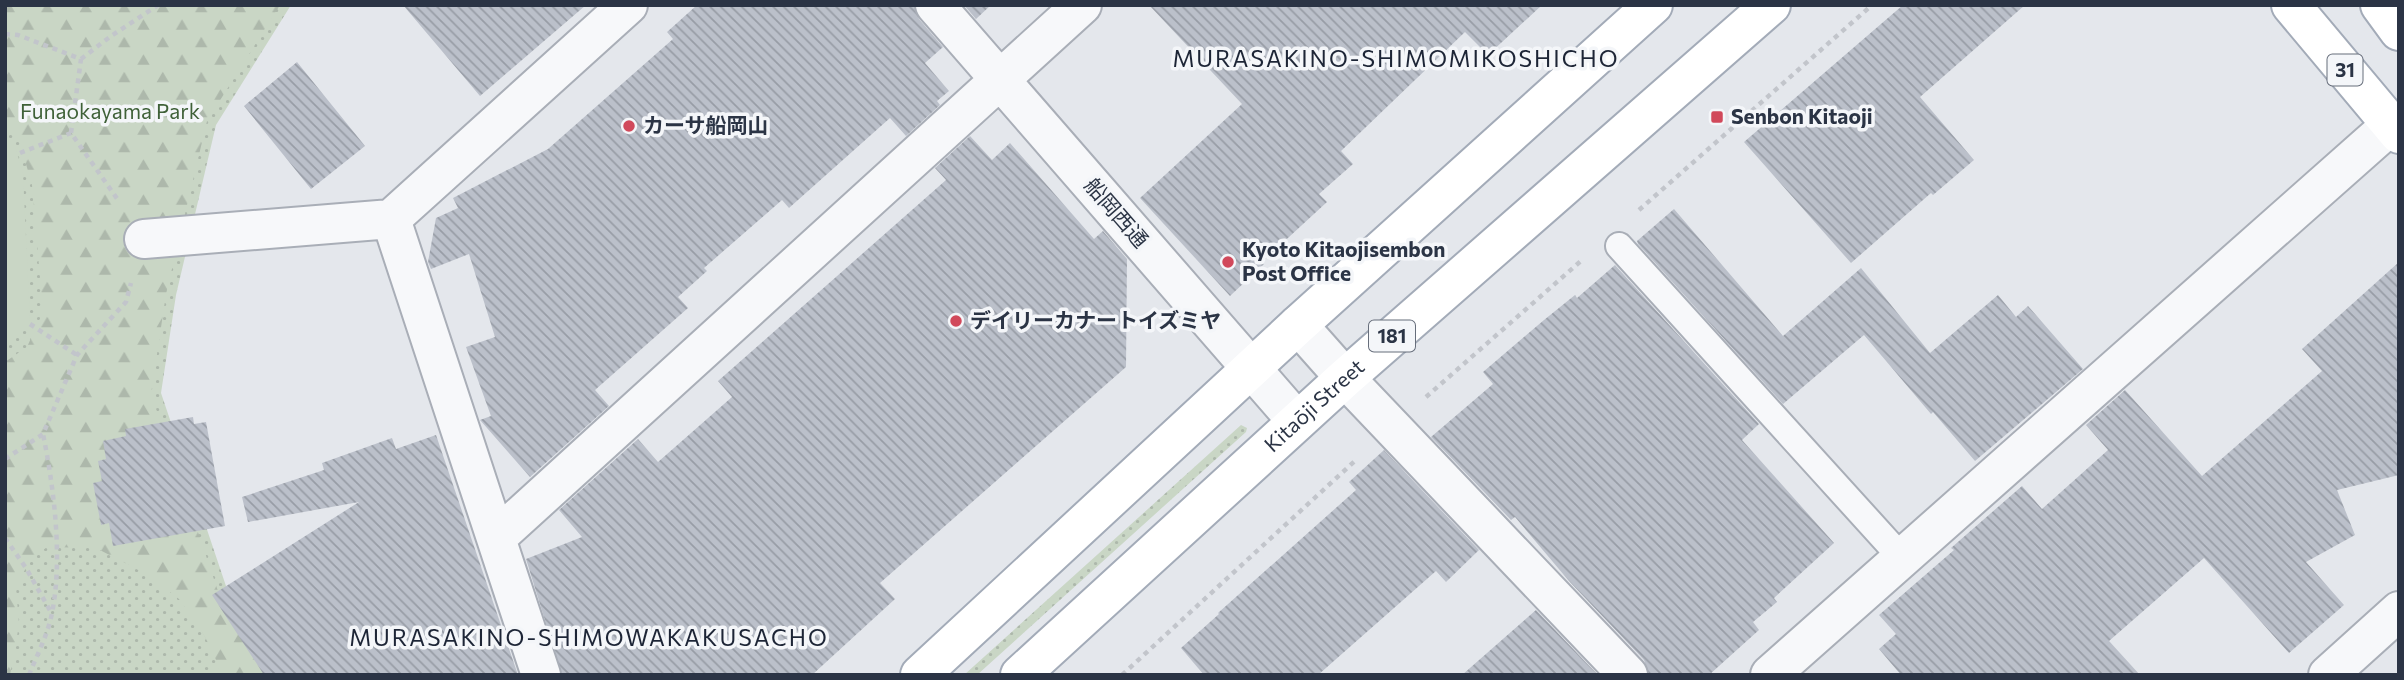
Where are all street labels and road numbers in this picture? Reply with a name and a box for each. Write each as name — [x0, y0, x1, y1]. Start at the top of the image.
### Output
road number: 31 — [2328, 54, 2362, 86]
street label: 船岡西通 — [1080, 172, 1154, 252]
road number: 181 — [1369, 320, 1415, 352]
street label: Kitaōji Street — [1259, 353, 1369, 456]

